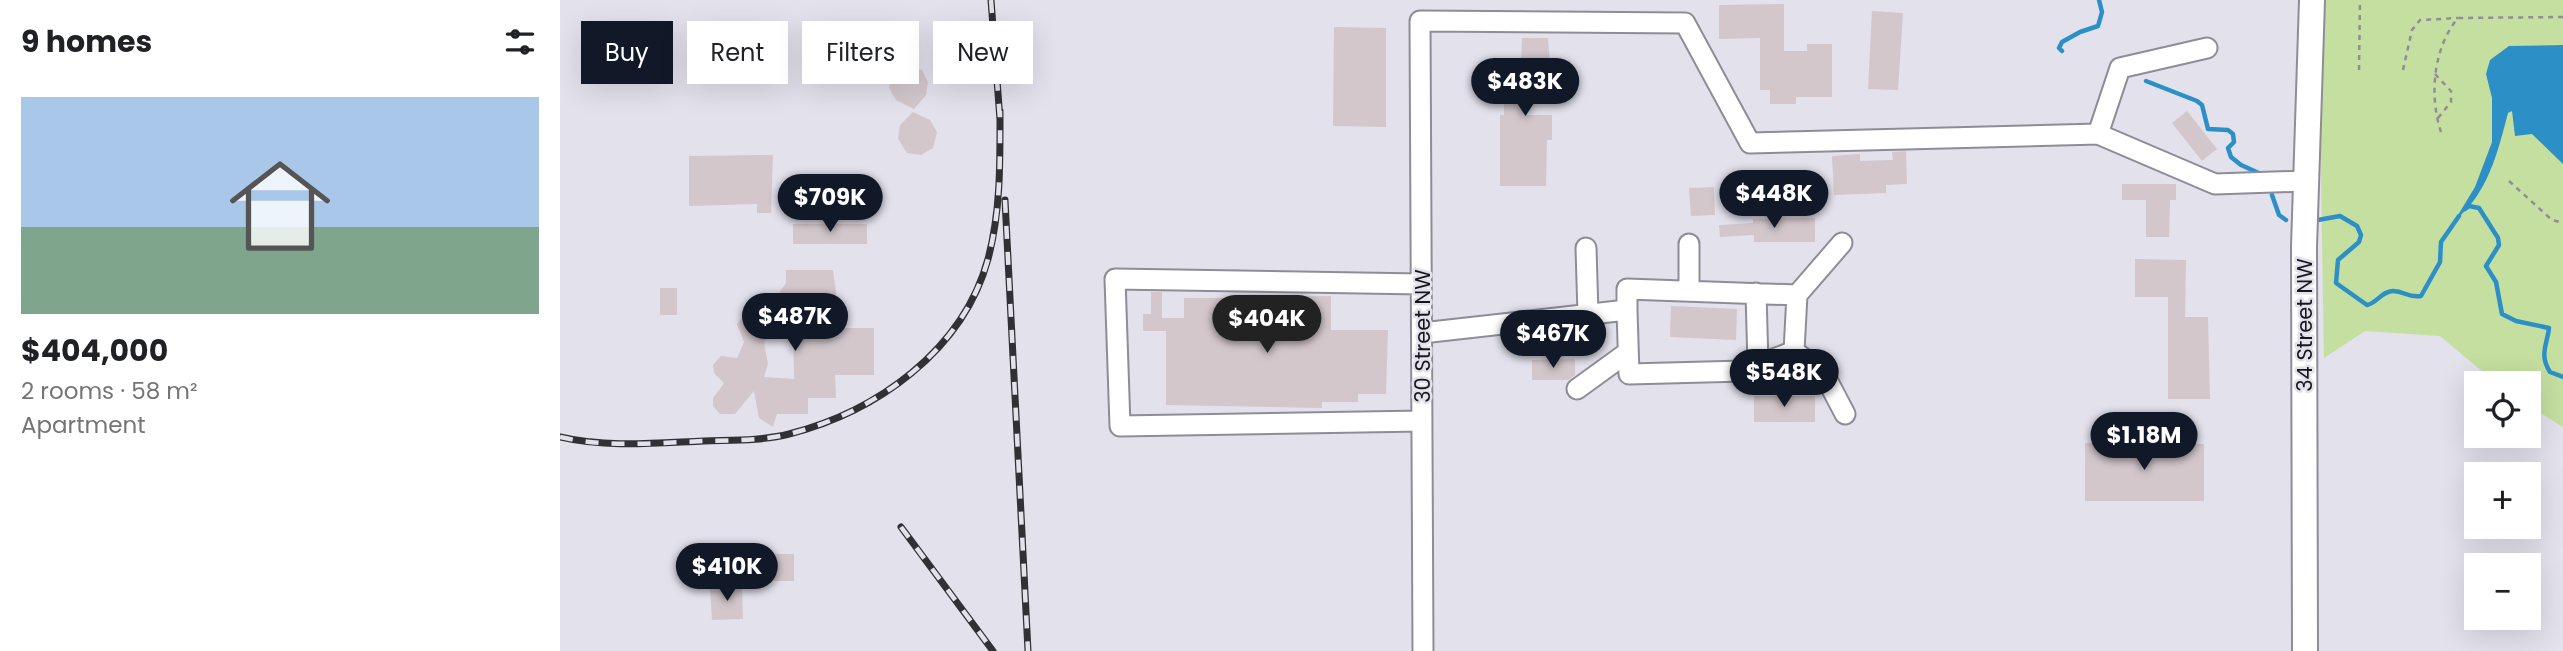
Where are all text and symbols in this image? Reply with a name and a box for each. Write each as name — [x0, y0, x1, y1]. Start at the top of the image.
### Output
text: 9 homes — [21, 20, 152, 63]
chip: Buy — [581, 21, 673, 84]
chip: Rent — [687, 21, 788, 84]
chip: Filters — [802, 21, 919, 84]
chip: New — [933, 21, 1033, 84]
icon: filters — [501, 23, 539, 61]
pin: $483K — [1476, 58, 1574, 118]
text: $483K — [1487, 65, 1563, 97]
icon: home — [217, 143, 343, 269]
pin: $448K — [1725, 170, 1823, 230]
pin: $709K — [781, 174, 879, 234]
text: $448K — [1735, 177, 1813, 209]
text: $709K — [794, 181, 866, 213]
street label: 34 Street NW — [2290, 258, 2319, 392]
street label: 30 Street NW — [1408, 269, 1437, 403]
pin: $487K — [746, 294, 844, 353]
pin: $404K — [1218, 296, 1316, 355]
text: $487K — [758, 300, 832, 332]
text: $404K — [1228, 302, 1306, 334]
pin: $467K — [1504, 310, 1602, 370]
text: $467K — [1516, 317, 1590, 349]
text: $404,000 — [21, 329, 168, 372]
pin: $548K — [1735, 350, 1833, 409]
text: $548K — [1746, 356, 1822, 388]
map controls — [2464, 371, 2541, 630]
button: locate — [2464, 371, 2541, 448]
text: 2 rooms · 58 m² — [21, 375, 198, 407]
text: Apartment — [21, 409, 146, 441]
pin: $1.18M — [2087, 412, 2201, 472]
text: $1.18M — [2107, 419, 2181, 451]
button: + — [2464, 462, 2541, 539]
pin: $410K — [678, 544, 776, 603]
text: $410K — [692, 550, 762, 582]
button: − — [2464, 553, 2541, 630]

